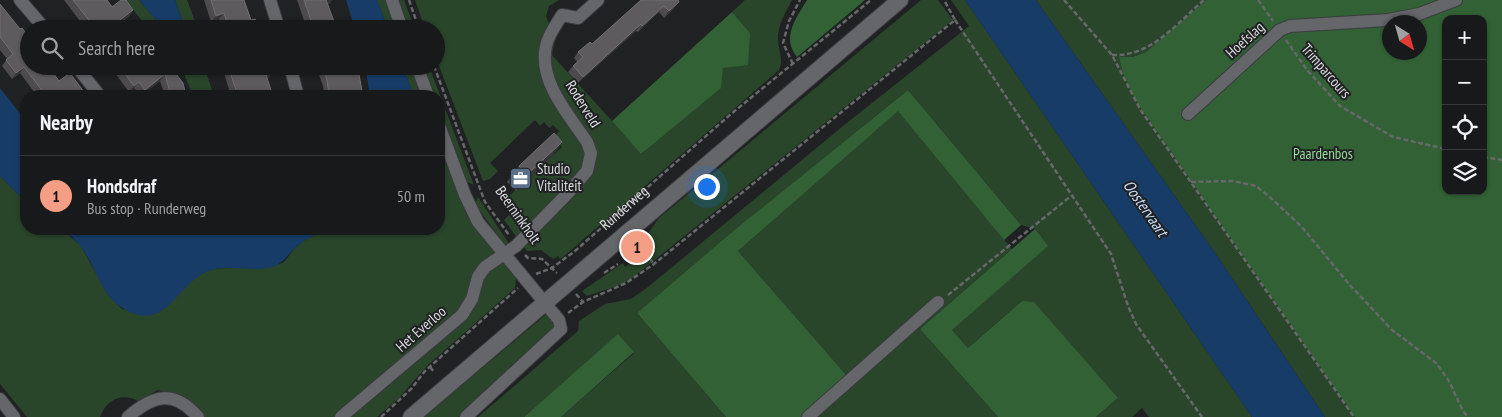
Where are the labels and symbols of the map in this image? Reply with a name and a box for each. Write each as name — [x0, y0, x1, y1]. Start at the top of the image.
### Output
north arrow — [1382, 15, 1427, 60]
street label: Hoefslag — [1221, 17, 1268, 62]
street label: Trimparcours — [1297, 39, 1355, 102]
street label: Roderveld — [562, 77, 605, 131]
park label: Paardenbos — [1293, 144, 1353, 163]
place label: Studio Vitaliteit — [536, 159, 582, 195]
office icon: Studio Vitaliteit — [509, 166, 533, 190]
your location — [694, 174, 720, 200]
water label: Oostervaart — [1119, 176, 1174, 241]
street label: Runderweg — [596, 181, 652, 234]
street label: Beerninkholt — [492, 182, 545, 247]
pin: 1 — [621, 228, 653, 266]
street label: Het Everloo — [392, 302, 450, 356]

